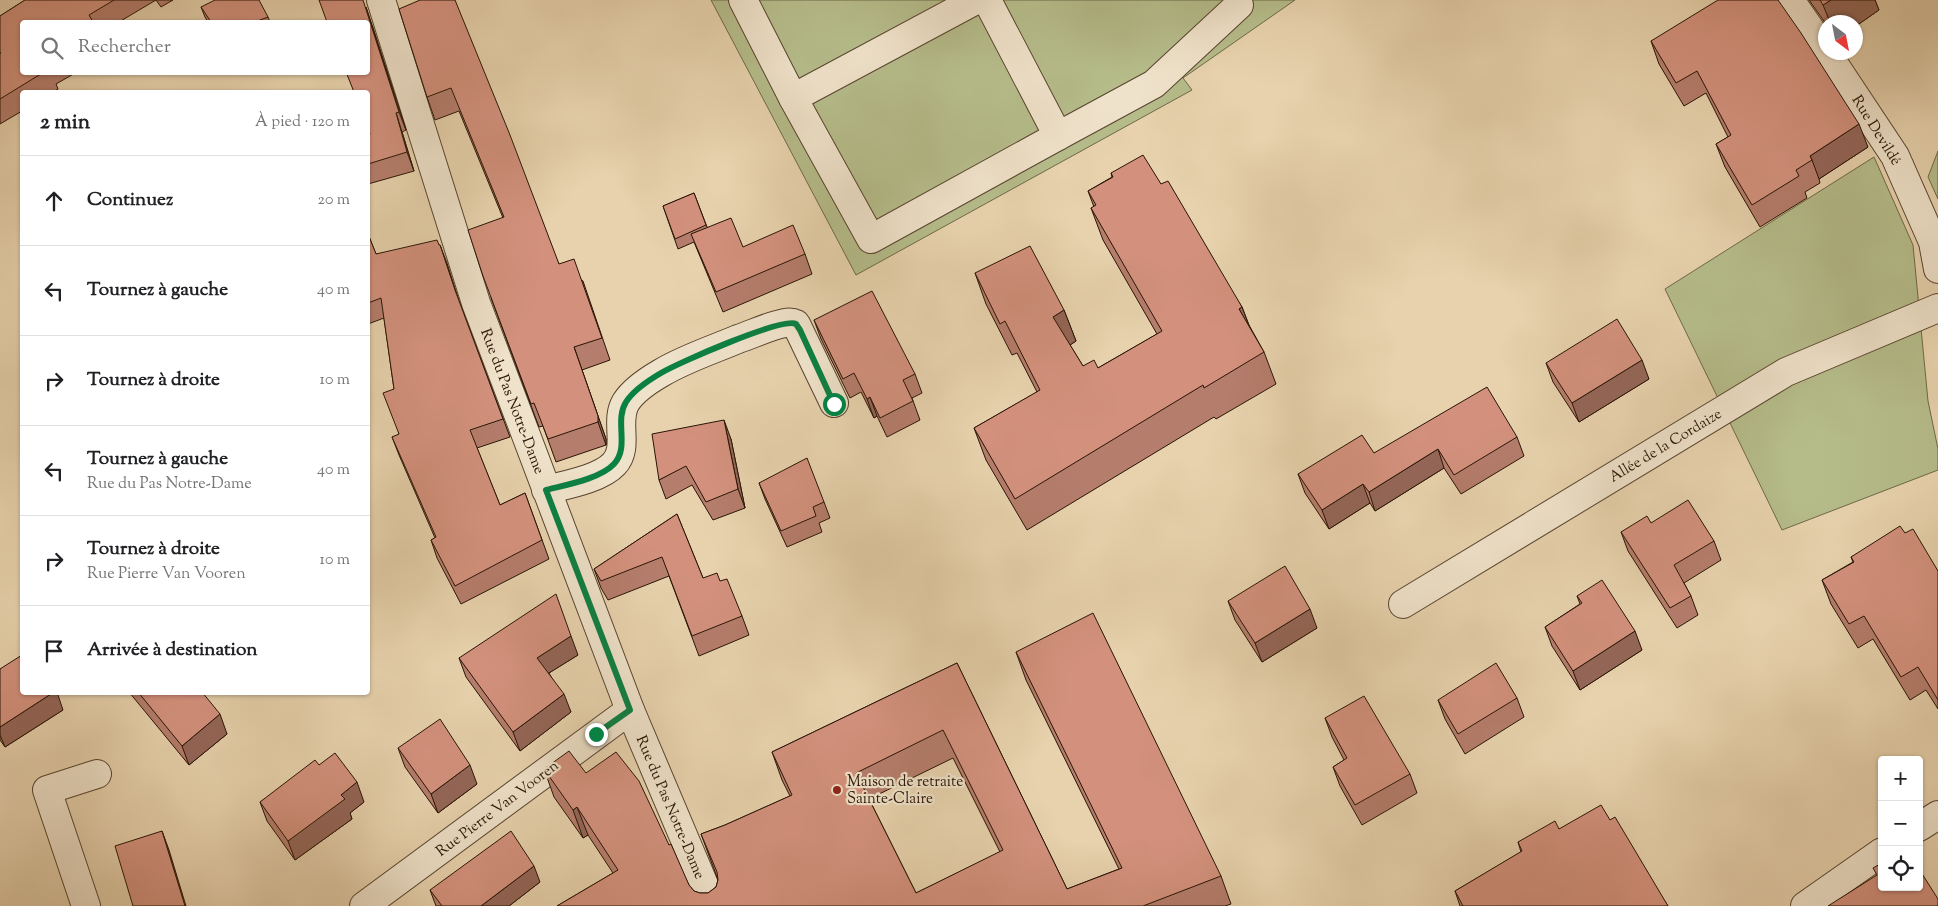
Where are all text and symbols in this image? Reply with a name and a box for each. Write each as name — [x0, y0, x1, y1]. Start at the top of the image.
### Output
north arrow — [1818, 15, 1863, 60]
search box — [20, 20, 370, 75]
icon: search — [38, 34, 66, 62]
text: Rechercher — [78, 34, 171, 61]
street label: Rue Devildé — [1846, 92, 1906, 170]
text: 2 min — [40, 108, 90, 138]
text: À pied · 120 m — [255, 111, 350, 134]
icon: ahead — [40, 187, 68, 215]
text: Continuez — [87, 187, 173, 214]
text: 20 m — [317, 189, 350, 212]
icon: left — [40, 277, 68, 305]
text: Tournez à gauche — [87, 277, 228, 304]
text: 40 m — [317, 279, 350, 302]
street label: Rue du Pas Notre-Dame — [474, 326, 549, 477]
icon: right — [40, 367, 68, 395]
text: Tournez à droite — [87, 367, 220, 394]
text: 10 m — [320, 369, 350, 392]
route start — [823, 393, 846, 416]
street label: Allée de la Cordaize — [1605, 404, 1726, 488]
text: Tournez à gauche — [87, 446, 228, 473]
icon: left — [40, 457, 68, 485]
text: 40 m — [317, 459, 350, 482]
text: Rue du Pas Notre-Dame — [87, 473, 252, 496]
text: Tournez à droite — [87, 536, 220, 563]
icon: right — [40, 547, 68, 575]
text: 10 m — [320, 549, 350, 572]
text: Rue Pierre Van Vooren — [87, 563, 246, 586]
icon: arrive — [40, 637, 68, 665]
text: Arrivée à destination — [87, 637, 258, 664]
route end — [585, 723, 608, 746]
street label: Rue du Pas Notre-Dame — [630, 732, 709, 883]
street label: Rue Pierre Van Vooren — [432, 756, 564, 862]
map controls — [1878, 756, 1923, 891]
button: + — [1878, 756, 1923, 801]
place label: Maison de retraite Sainte-Claire — [847, 772, 963, 810]
marker: Maison de retraite Sainte-Claire — [831, 784, 843, 796]
button: − — [1878, 801, 1923, 846]
button: locate — [1878, 846, 1923, 891]

